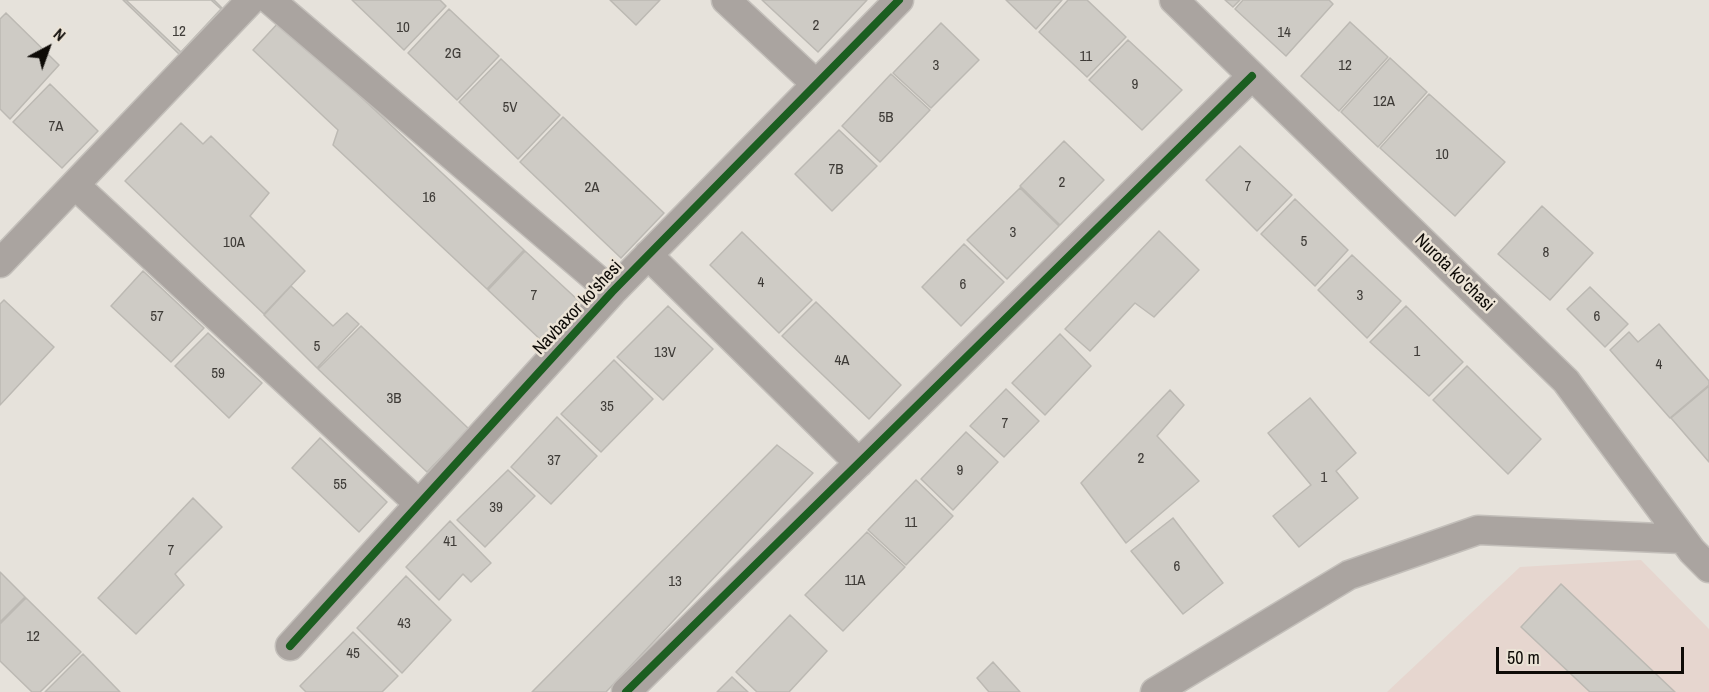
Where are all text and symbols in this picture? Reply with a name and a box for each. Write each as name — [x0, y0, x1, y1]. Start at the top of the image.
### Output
house number: 2 — [813, 17, 819, 35]
north arrow — [18, 18, 78, 78]
house number: 10 — [396, 19, 410, 37]
text: N — [49, 23, 71, 46]
house number: 12 — [172, 23, 186, 41]
house number: 14 — [1277, 24, 1291, 42]
house number: 2G — [445, 45, 461, 63]
house number: 11 — [1080, 48, 1092, 66]
house number: 3 — [933, 57, 939, 75]
house number: 12 — [1338, 57, 1352, 75]
house number: 9 — [1132, 76, 1138, 94]
house number: 12A — [1373, 93, 1395, 111]
house number: 5V — [502, 99, 518, 117]
house number: 5B — [878, 109, 894, 127]
house number: 7A — [48, 118, 64, 136]
house number: 10 — [1435, 146, 1449, 164]
house number: 7B — [828, 161, 844, 179]
house number: 2 — [1059, 174, 1065, 192]
house number: 7 — [1245, 178, 1251, 196]
house number: 2A — [584, 179, 600, 197]
house number: 16 — [422, 189, 436, 207]
house number: 3 — [1010, 224, 1016, 242]
street label: Nurota ko'chasi — [1410, 230, 1498, 316]
house number: 5 — [1301, 233, 1307, 251]
house number: 10A — [223, 234, 245, 252]
house number: 8 — [1543, 244, 1549, 262]
street label: Navbaxor ko'shesi — [529, 256, 627, 360]
house number: 4 — [758, 274, 764, 292]
house number: 6 — [960, 276, 966, 294]
house number: 7 — [531, 287, 537, 305]
house number: 3 — [1357, 287, 1363, 305]
house number: 57 — [150, 308, 164, 326]
house number: 6 — [1594, 308, 1600, 326]
house number: 5 — [314, 338, 320, 356]
house number: 1 — [1414, 343, 1420, 361]
house number: 13V — [654, 344, 676, 362]
house number: 4A — [834, 352, 850, 370]
house number: 4 — [1656, 356, 1662, 374]
house number: 59 — [211, 365, 225, 383]
house number: 3B — [386, 390, 402, 408]
house number: 35 — [600, 398, 614, 416]
house number: 7 — [1002, 415, 1008, 433]
house number: 2 — [1138, 450, 1144, 468]
house number: 37 — [547, 452, 561, 470]
house number: 9 — [957, 462, 963, 480]
house number: 1 — [1321, 469, 1327, 487]
house number: 55 — [333, 476, 347, 494]
house number: 39 — [489, 499, 503, 517]
house number: 11 — [905, 514, 917, 532]
house number: 41 — [443, 533, 457, 551]
house number: 7 — [168, 542, 174, 560]
house number: 6 — [1174, 558, 1180, 576]
house number: 11A — [845, 572, 865, 590]
house number: 13 — [668, 573, 682, 591]
house number: 43 — [397, 615, 411, 633]
house number: 12 — [26, 628, 40, 646]
scale bar — [1499, 635, 1686, 673]
house number: 45 — [346, 645, 360, 663]
text: 50 m — [1507, 645, 1540, 670]

